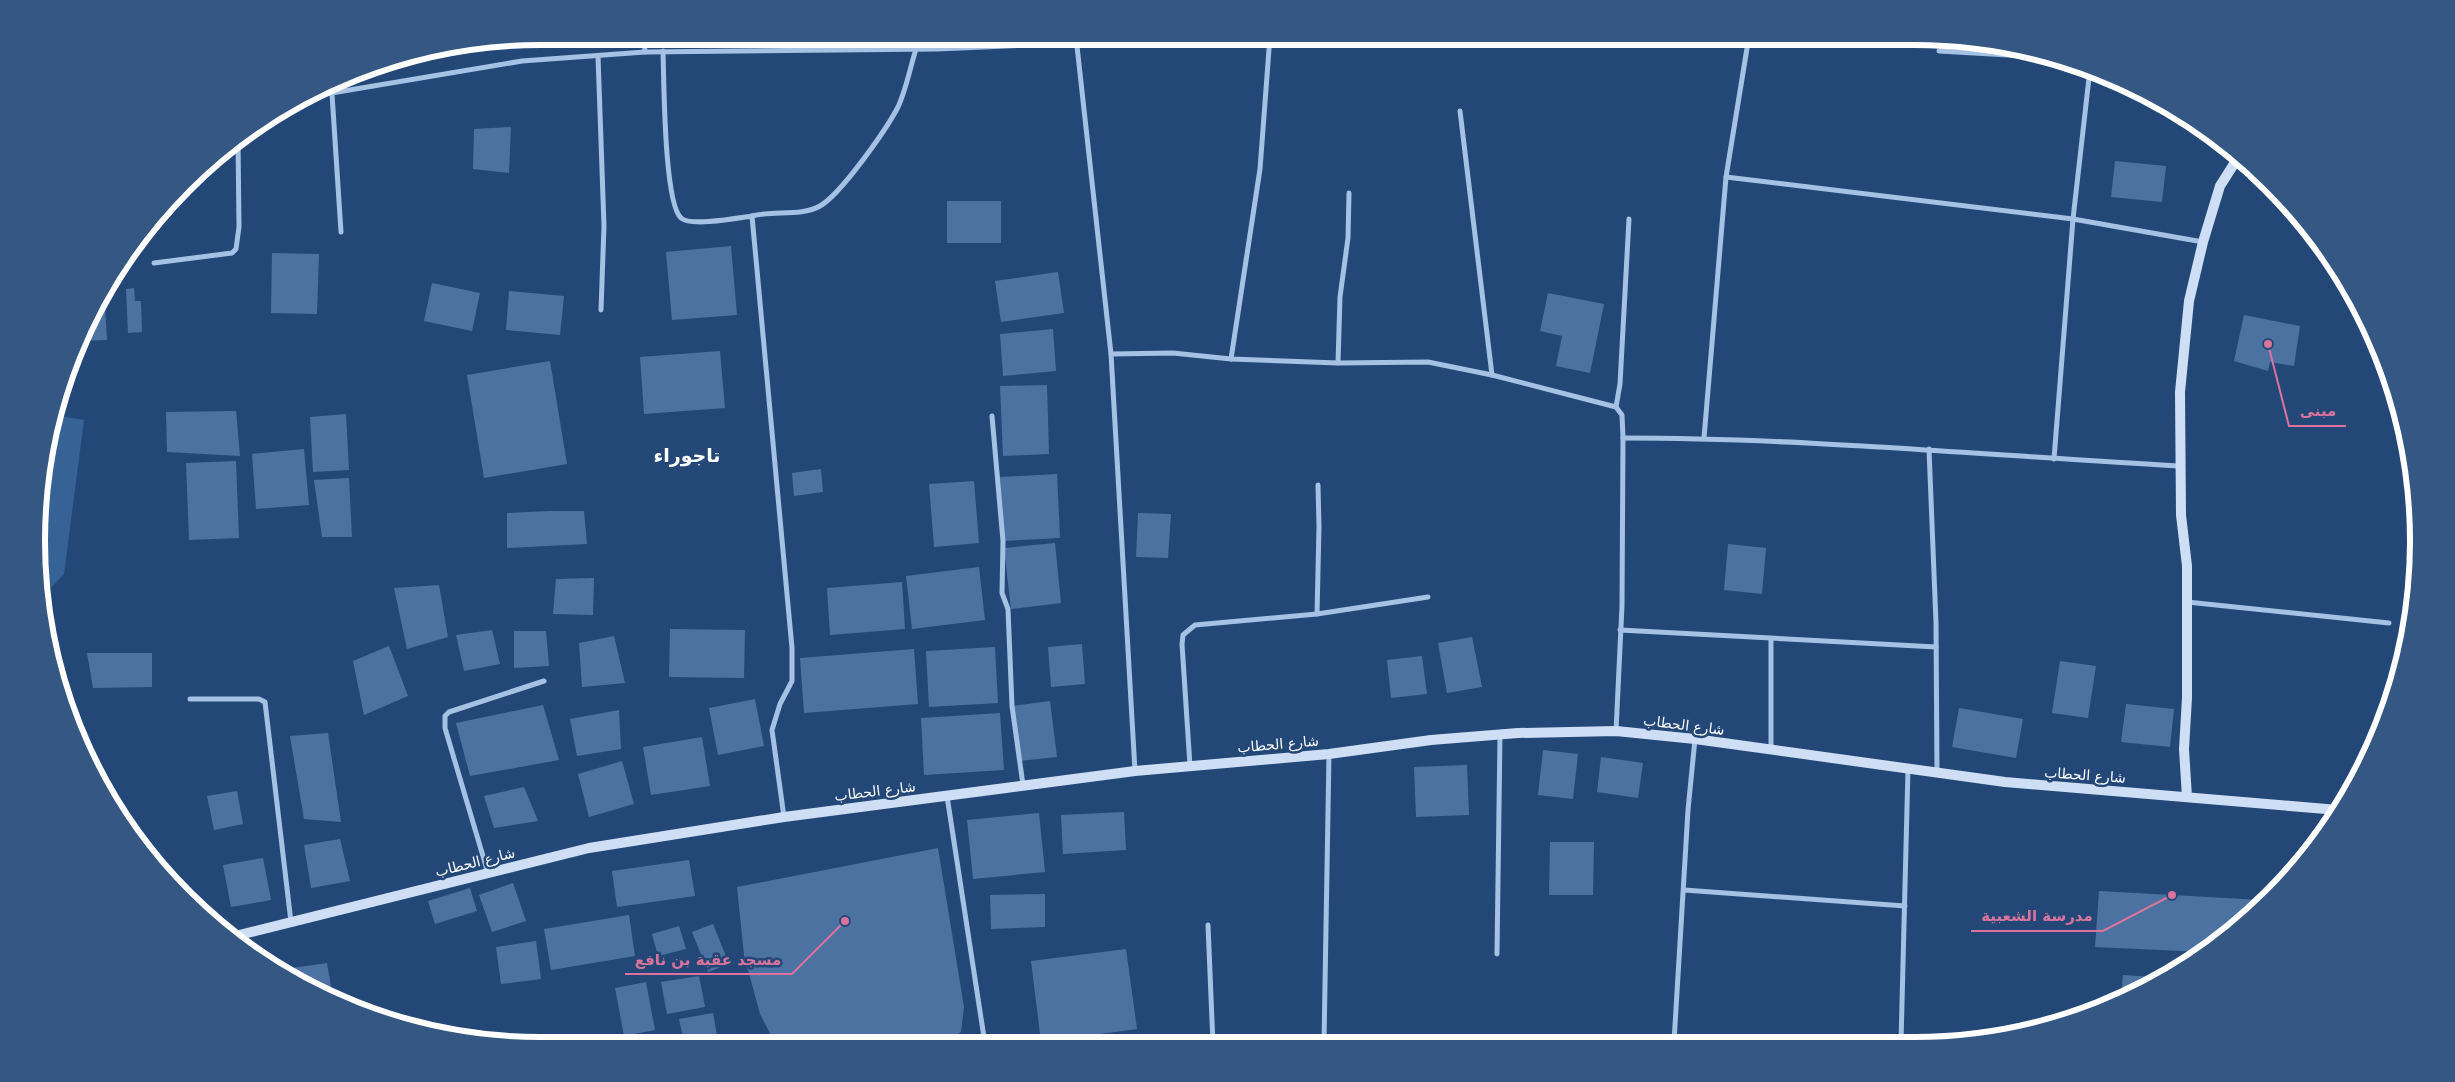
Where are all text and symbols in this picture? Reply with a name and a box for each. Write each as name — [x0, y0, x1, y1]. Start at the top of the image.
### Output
callout: مبنى — [2289, 396, 2346, 426]
text: مبنى — [2300, 402, 2336, 420]
district label: تاجوراء — [653, 444, 721, 467]
street label: شارع الحطاب — [1642, 712, 1726, 739]
street label: شارع الحطاب — [1237, 732, 1319, 757]
street label: شارع الحطاب — [2044, 764, 2126, 787]
street label: شارع الحطاب — [833, 778, 917, 805]
street label: شارع الحطاب — [433, 844, 517, 881]
callout: مدرسة الشعبية — [1971, 901, 2103, 931]
text: مدرسة الشعبية — [1981, 907, 2093, 925]
callout: مسجد عقبة بن نافع — [625, 944, 792, 974]
text: مسجد عقبة بن نافع — [635, 951, 781, 969]

